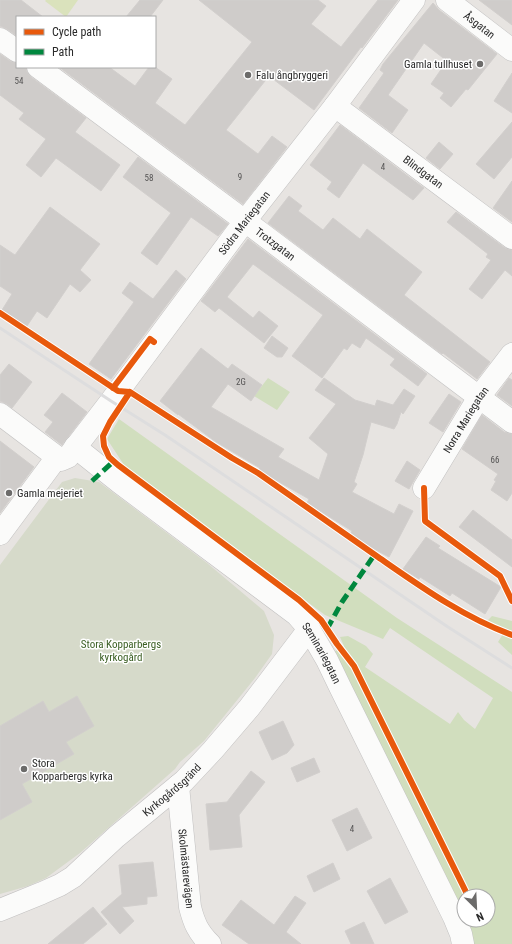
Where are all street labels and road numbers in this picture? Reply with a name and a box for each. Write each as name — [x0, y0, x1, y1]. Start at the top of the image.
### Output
street label: Åsgatan — [461, 8, 497, 42]
street label: Blindgatan — [400, 153, 445, 191]
street label: Södra Mariegatan — [216, 189, 273, 258]
street label: Trotzgatan — [252, 225, 298, 263]
street label: Norra Mariegatan — [441, 384, 492, 456]
street label: Seminariegatan — [299, 620, 343, 686]
street label: Kyrkogårdsgränd — [140, 761, 204, 819]
street label: Skolmästarevägen — [175, 828, 196, 909]

